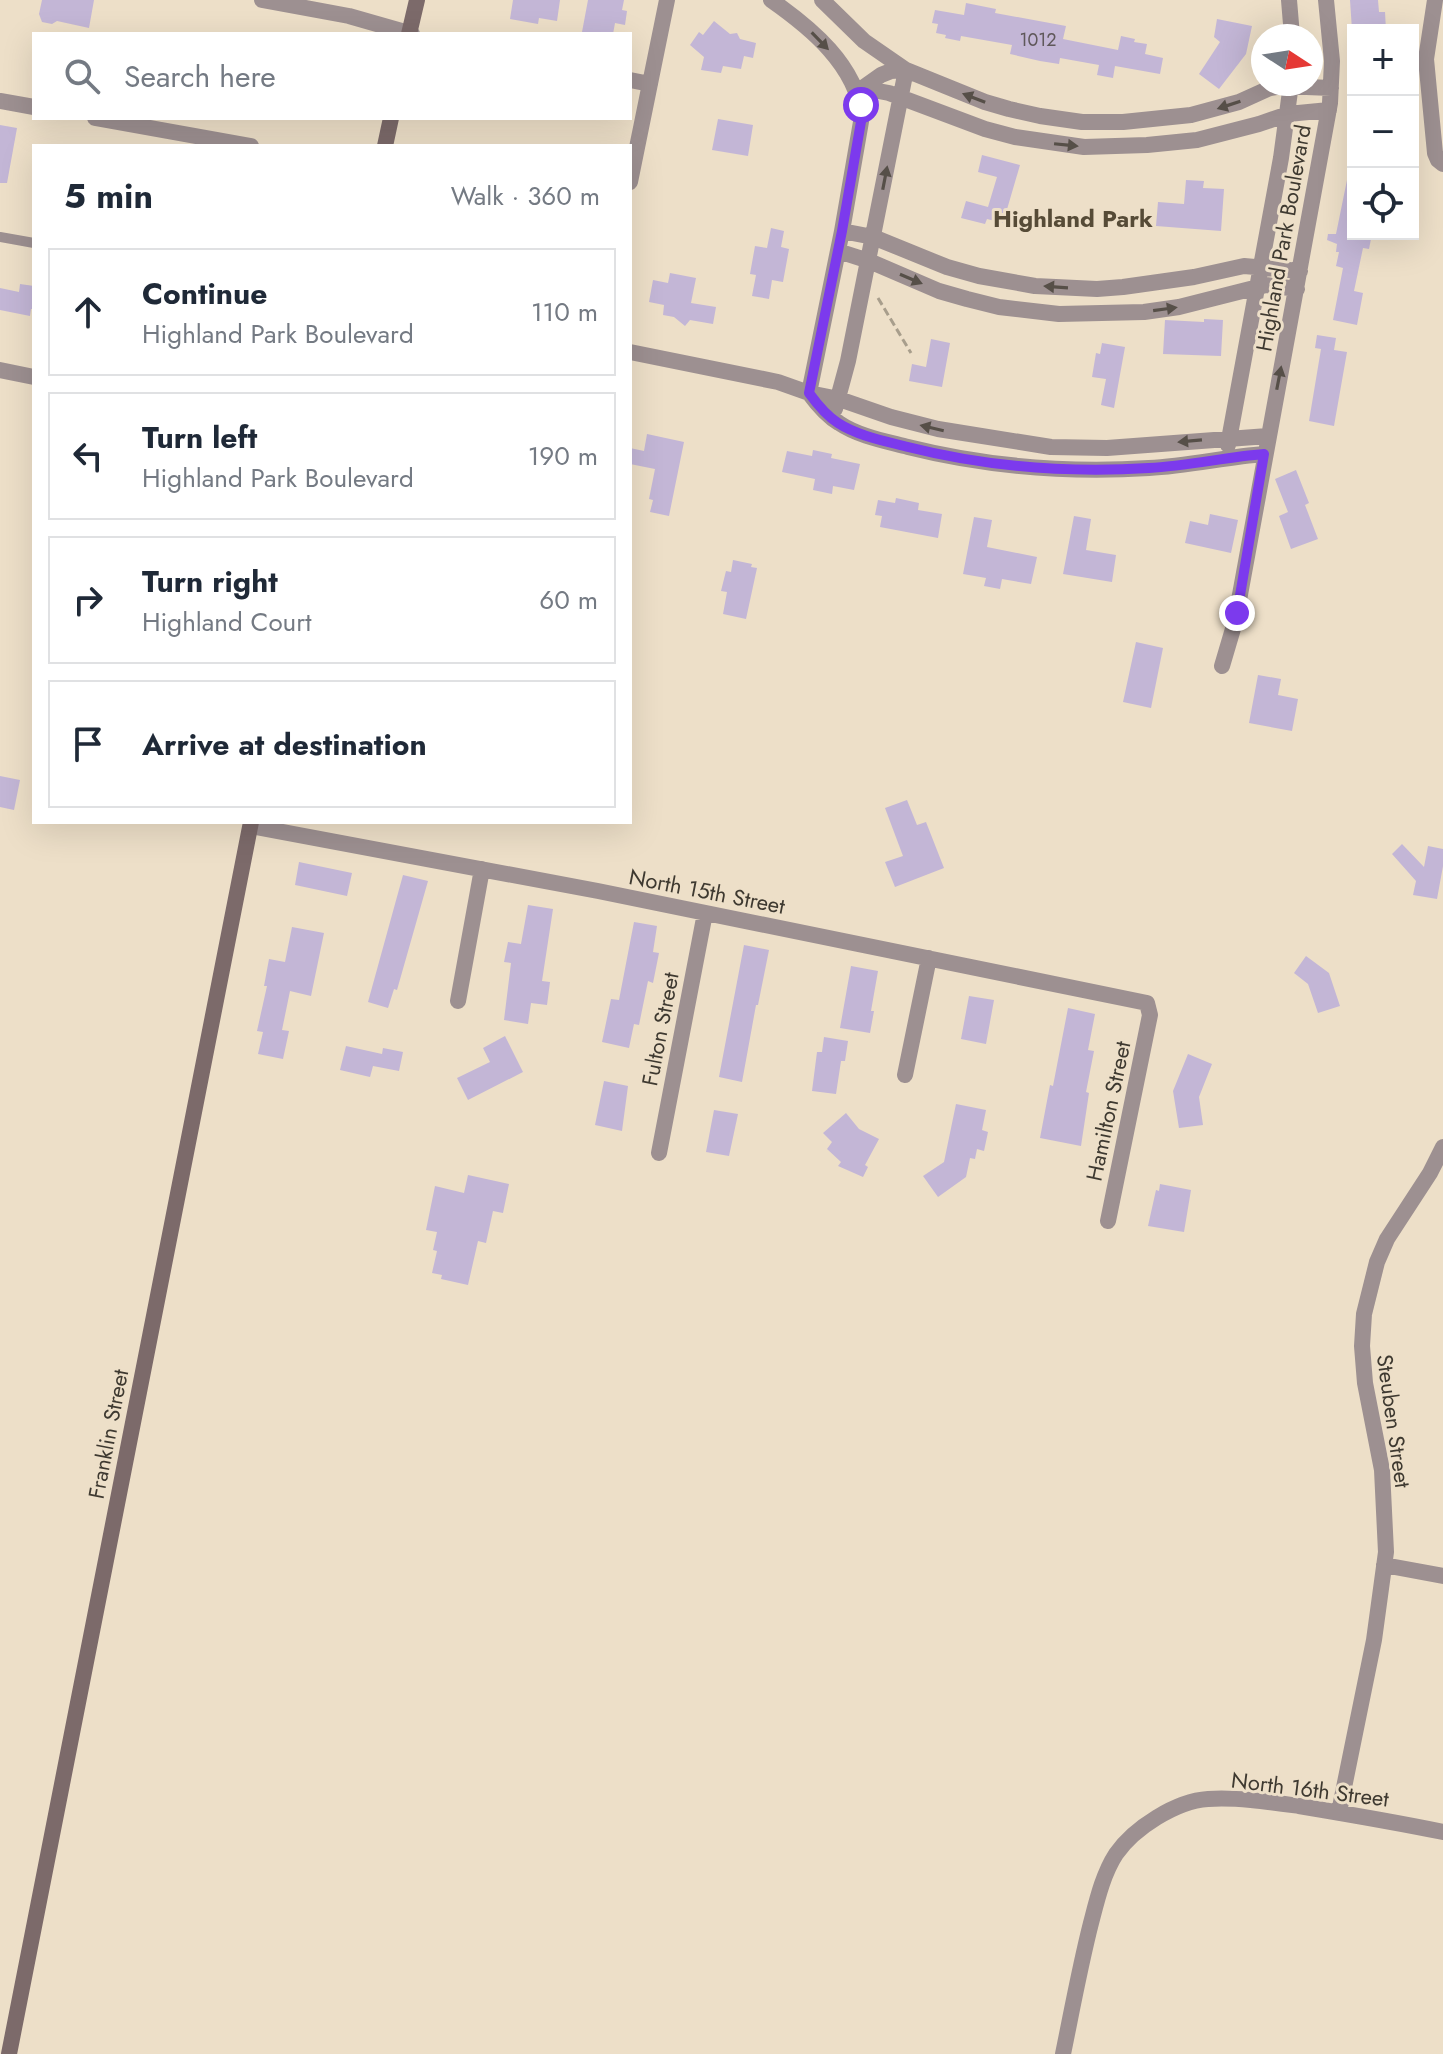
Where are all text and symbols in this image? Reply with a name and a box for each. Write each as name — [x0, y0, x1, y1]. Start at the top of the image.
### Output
north arrow — [1251, 24, 1323, 96]
map controls — [1347, 24, 1419, 240]
button: + — [1347, 24, 1419, 96]
house number: 1012 — [1019, 27, 1057, 53]
one-way arrow — [810, 31, 829, 50]
search box — [32, 32, 632, 120]
icon: search — [60, 54, 104, 98]
text: Search here — [124, 55, 276, 98]
route start — [843, 87, 879, 123]
one-way arrow — [962, 91, 986, 104]
button: − — [1347, 96, 1419, 168]
one-way arrow — [1217, 99, 1241, 112]
street label: Highland Park Boulevard — [1247, 122, 1319, 354]
one-way arrow — [1054, 138, 1079, 151]
one-way arrow — [879, 165, 892, 190]
button: locate — [1347, 168, 1419, 240]
text: 5 min — [64, 172, 153, 221]
text: Walk · 360 m — [451, 177, 600, 215]
district label: Highland Park — [993, 201, 1153, 236]
text: Continue — [142, 272, 268, 315]
one-way arrow — [899, 273, 923, 286]
one-way arrow — [1043, 280, 1068, 293]
icon: ahead — [66, 290, 110, 334]
text: 110 m — [531, 293, 598, 331]
one-way arrow — [1153, 302, 1178, 315]
text: Highland Park Boulevard — [142, 315, 414, 353]
one-way arrow — [1274, 365, 1286, 390]
text: Turn left — [142, 416, 257, 459]
one-way arrow — [919, 421, 944, 434]
icon: left — [66, 434, 110, 478]
one-way arrow — [1177, 435, 1202, 448]
text: 190 m — [528, 437, 598, 475]
text: Highland Park Boulevard — [142, 459, 414, 497]
text: Turn right — [142, 560, 278, 603]
icon: right — [66, 578, 110, 622]
text: 60 m — [539, 581, 598, 619]
route end — [1219, 595, 1255, 631]
text: Highland Court — [142, 603, 311, 641]
icon: arrive — [66, 722, 110, 766]
text: Arrive at destination — [142, 723, 427, 766]
street label: North 15th Street — [626, 860, 788, 922]
street label: Fulton Street — [633, 969, 687, 1089]
street label: Hamilton Street — [1078, 1037, 1139, 1184]
street label: Steuben Street — [1369, 1352, 1419, 1491]
street label: Franklin Street — [80, 1366, 136, 1502]
street label: North 16th Street — [1229, 1763, 1391, 1815]

